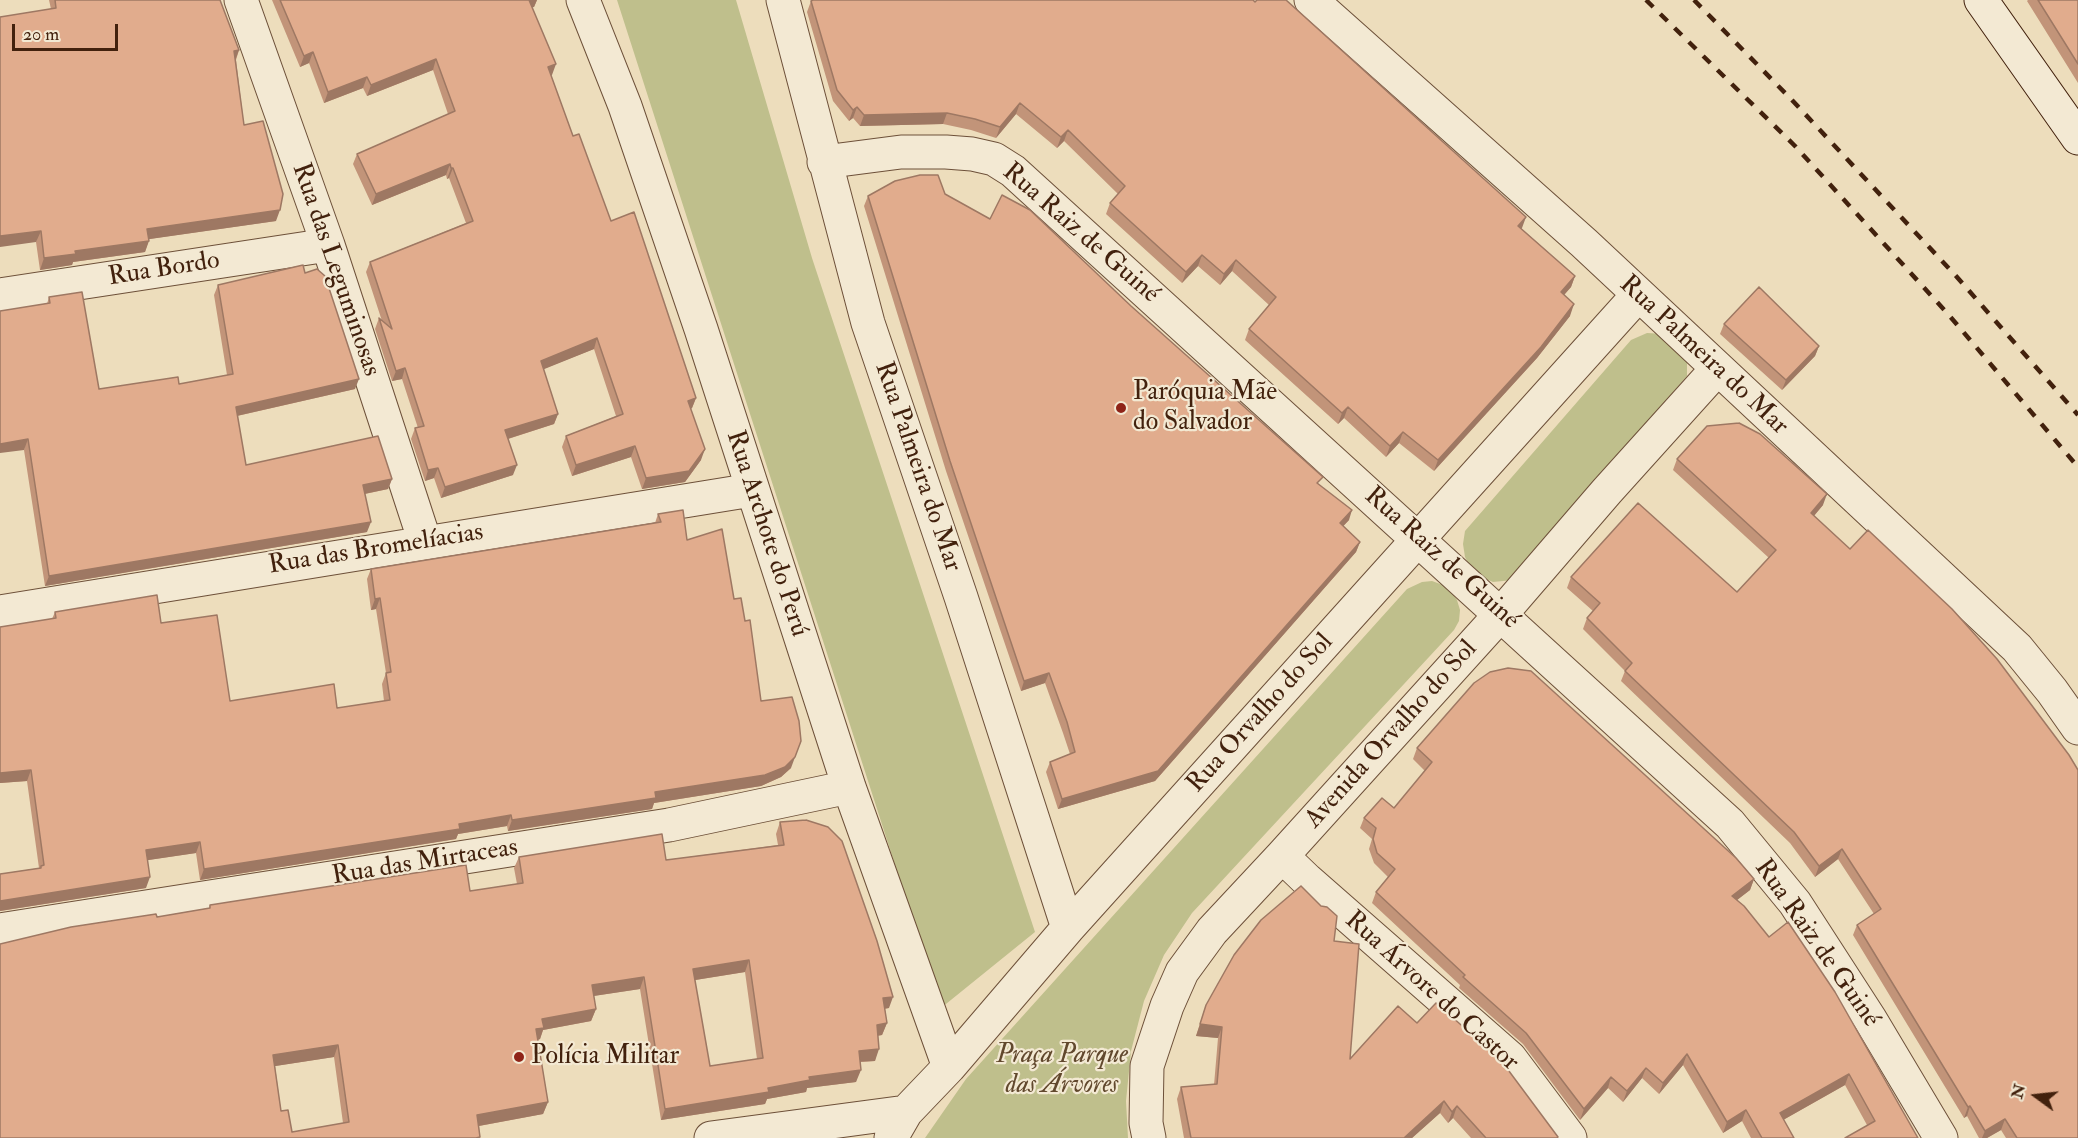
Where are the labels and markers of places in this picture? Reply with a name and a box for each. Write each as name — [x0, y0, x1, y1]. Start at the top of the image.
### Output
place label: Paróquia Mãe do Salvador — [1133, 377, 1277, 438]
marker: Paróquia Mãe do Salvador — [1114, 401, 1128, 415]
place label: Polícia Militar — [531, 1041, 679, 1073]
marker: Polícia Militar — [512, 1050, 526, 1064]

